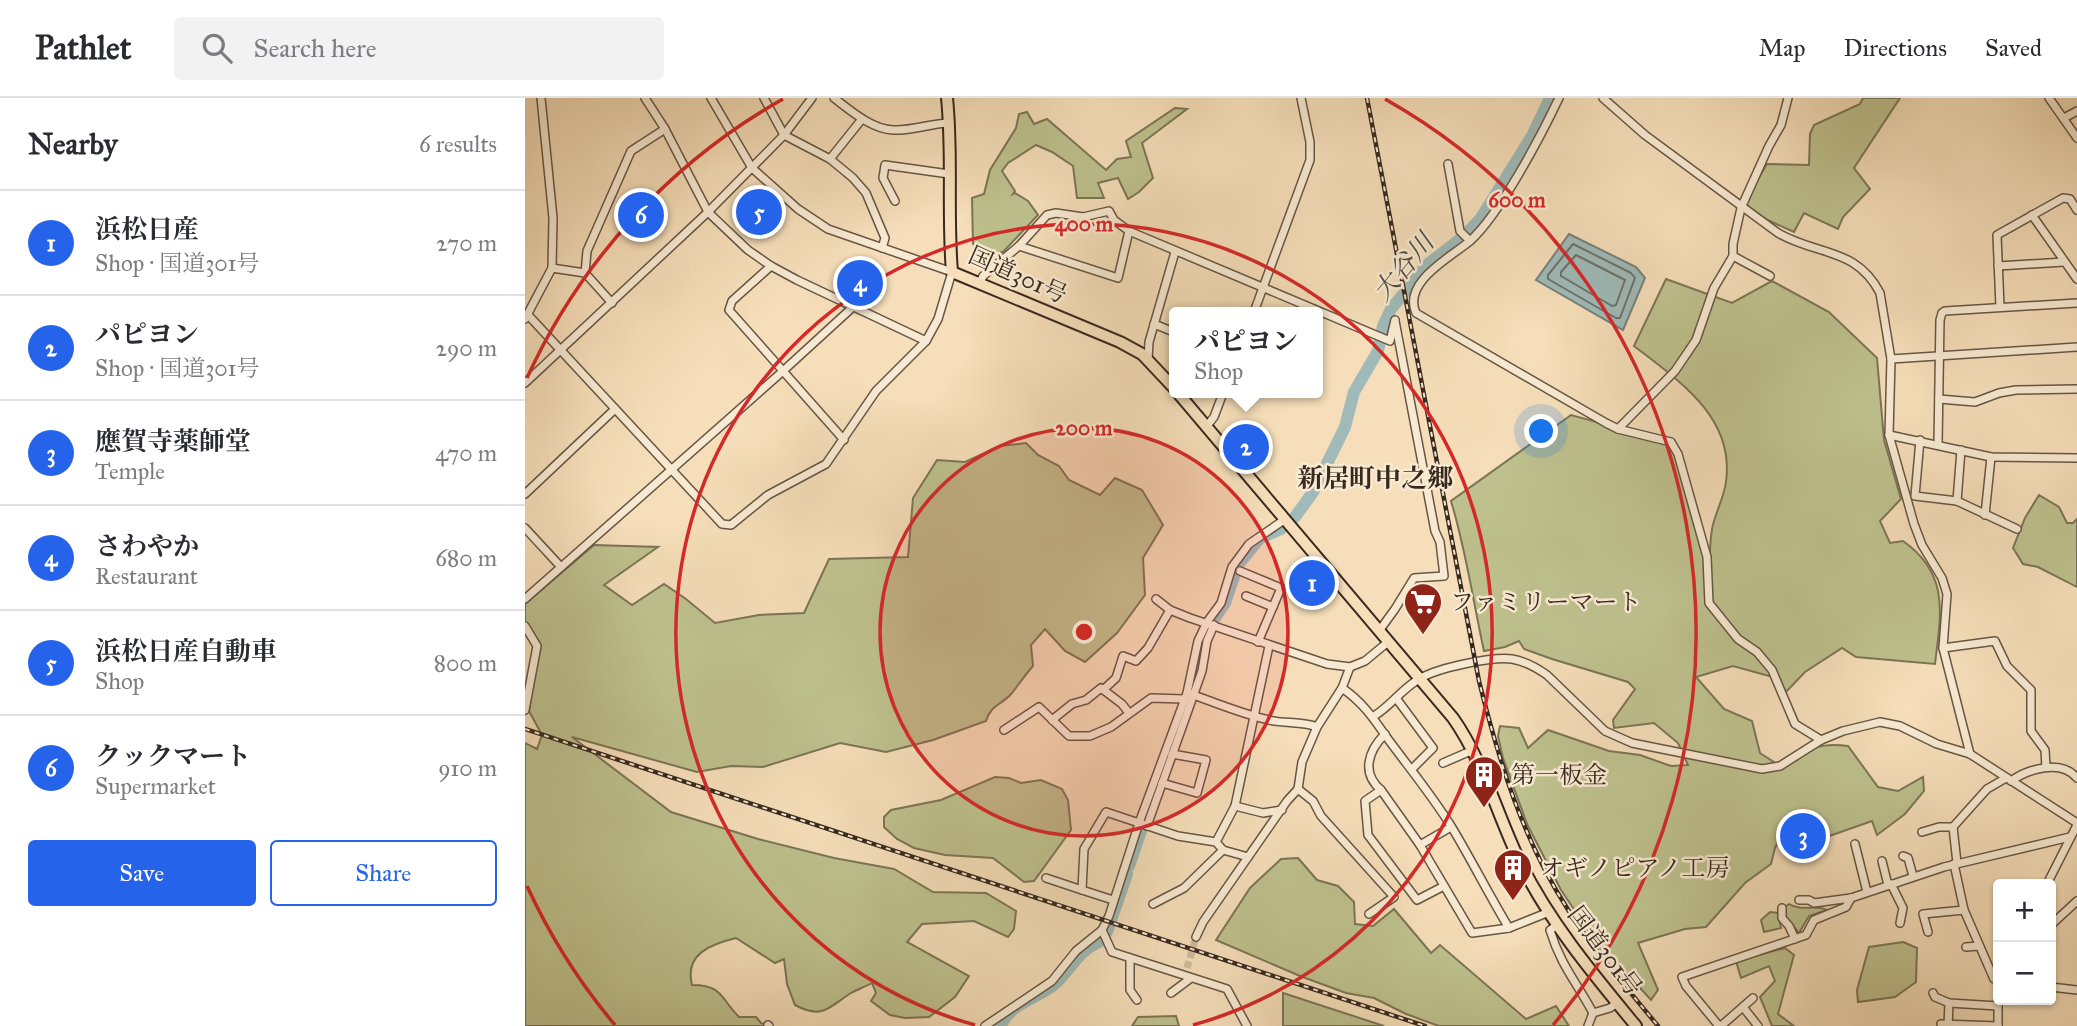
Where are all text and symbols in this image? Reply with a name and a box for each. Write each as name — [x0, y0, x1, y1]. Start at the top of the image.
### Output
search box — [174, 17, 664, 80]
text: Pathlet — [35, 28, 132, 68]
icon: search — [198, 29, 236, 67]
text: Search here — [254, 32, 377, 64]
text: Map — [1759, 33, 1806, 63]
text: Directions — [1844, 33, 1947, 63]
text: Saved — [1985, 33, 2042, 63]
text: Nearby — [28, 126, 118, 162]
text: 6 results — [419, 130, 497, 158]
pin: 5 — [736, 186, 782, 238]
text: 600 m — [1488, 187, 1546, 213]
pin: 6 — [618, 189, 664, 241]
text: 400 m — [1055, 211, 1114, 237]
text: 浜松日産 — [95, 213, 199, 245]
water label: 大谷川 — [1366, 225, 1442, 307]
text: 1 — [46, 229, 56, 257]
text: 270 m — [436, 229, 497, 257]
street label: 国道301号 — [964, 240, 1072, 310]
text: Shop · 国道301号 — [95, 249, 260, 277]
pin: 4 — [837, 257, 883, 309]
popup — [1169, 307, 1323, 398]
text: パピヨン — [95, 318, 199, 350]
text: パピヨン — [1194, 325, 1298, 357]
text: 2 — [45, 334, 57, 362]
text: 290 m — [436, 334, 497, 362]
text: Shop · 国道301号 — [95, 354, 260, 382]
text: Shop — [1194, 357, 1243, 385]
your location — [1524, 414, 1558, 448]
text: 200 m — [1056, 415, 1113, 441]
pin: 2 — [1223, 421, 1269, 473]
text: 應賀寺薬師堂 — [95, 425, 251, 457]
text: 3 — [46, 439, 56, 467]
text: 470 m — [435, 439, 497, 467]
text: Temple — [95, 457, 165, 485]
district label: 新居町中之郷 — [1297, 462, 1454, 494]
text: さわやか — [95, 530, 199, 562]
text: 4 — [45, 544, 57, 572]
text: 680 m — [435, 544, 497, 572]
pin: 1 — [1289, 557, 1335, 609]
text: Restaurant — [95, 562, 198, 590]
supermarket icon: ファミリーマート — [1402, 581, 1444, 636]
place label: ファミリーマート — [1450, 587, 1642, 617]
centre of rings — [1072, 620, 1096, 644]
text: 浜松日産自動車 — [95, 635, 277, 667]
text: 5 — [46, 649, 56, 677]
text: 800 m — [434, 649, 497, 677]
text: Shop — [95, 667, 144, 695]
text: クックマート — [95, 740, 251, 772]
text: 6 — [45, 754, 57, 782]
text: 910 m — [438, 754, 497, 782]
building icon: 第一板金 — [1463, 754, 1505, 809]
place label: 第一板金 — [1511, 760, 1607, 790]
text: Supermarket — [95, 772, 216, 800]
pin: 3 — [1780, 810, 1826, 862]
button: Save — [28, 840, 256, 906]
button: Share — [270, 840, 497, 906]
building icon: オギノピアノ工房 — [1492, 847, 1534, 902]
place label: オギノピアノ工房 — [1540, 853, 1730, 883]
map controls — [1993, 879, 2056, 1005]
button: + — [1993, 879, 2056, 942]
street label: 国道301号 — [1561, 900, 1649, 1002]
button: − — [1993, 942, 2056, 1005]

